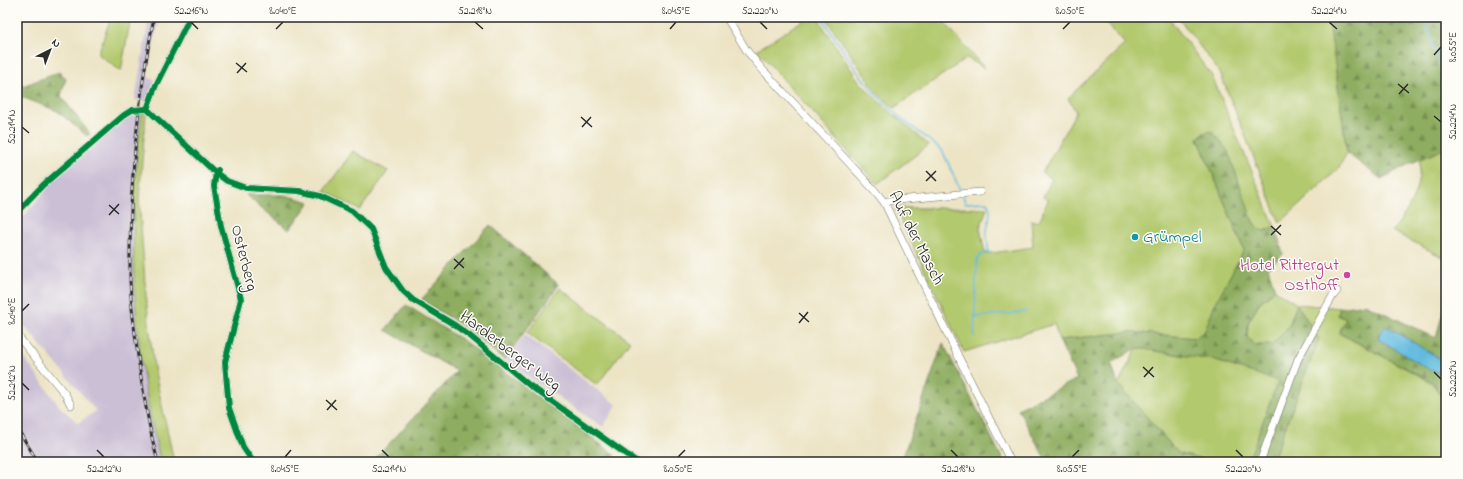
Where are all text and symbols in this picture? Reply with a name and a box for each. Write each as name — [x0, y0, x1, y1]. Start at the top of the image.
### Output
text: 52.216°N — [174, 4, 209, 19]
text: 8.040°E — [269, 4, 297, 19]
text: 52.218°N — [458, 4, 492, 19]
text: 8.045°E — [662, 4, 690, 19]
text: 52.220°N — [742, 4, 778, 19]
text: 8.050°E — [1056, 4, 1084, 19]
text: 52.224°N — [1311, 4, 1347, 19]
north arrow — [30, 30, 70, 70]
text: 8.055°E — [1446, 32, 1461, 62]
text: N — [48, 35, 64, 52]
text: 52.224°N — [1446, 104, 1461, 140]
text: 52.214°N — [5, 110, 20, 144]
street label: Auf der Masch — [882, 187, 950, 289]
street label: Osterberg — [222, 222, 264, 294]
place label: Grümpel — [1143, 225, 1202, 250]
marker: Grümpel — [1130, 232, 1140, 242]
place label: Hotel Rittergut Osthoff — [1240, 253, 1340, 298]
marker: Hotel Rittergut Osthoff — [1342, 270, 1352, 280]
text: 8.040°E — [5, 297, 20, 325]
street label: Harderberger Weg — [453, 304, 566, 399]
text: 52.222°N — [1446, 360, 1461, 398]
text: 52.212°N — [5, 365, 20, 401]
text: 52.212°N — [86, 462, 122, 477]
text: 8.045°E — [271, 462, 299, 477]
text: 52.214°N — [372, 462, 406, 477]
text: 8.050°E — [664, 462, 692, 477]
text: 52.218°N — [941, 462, 975, 477]
text: 8.055°E — [1057, 462, 1087, 477]
text: 52.220°N — [1225, 462, 1261, 477]

